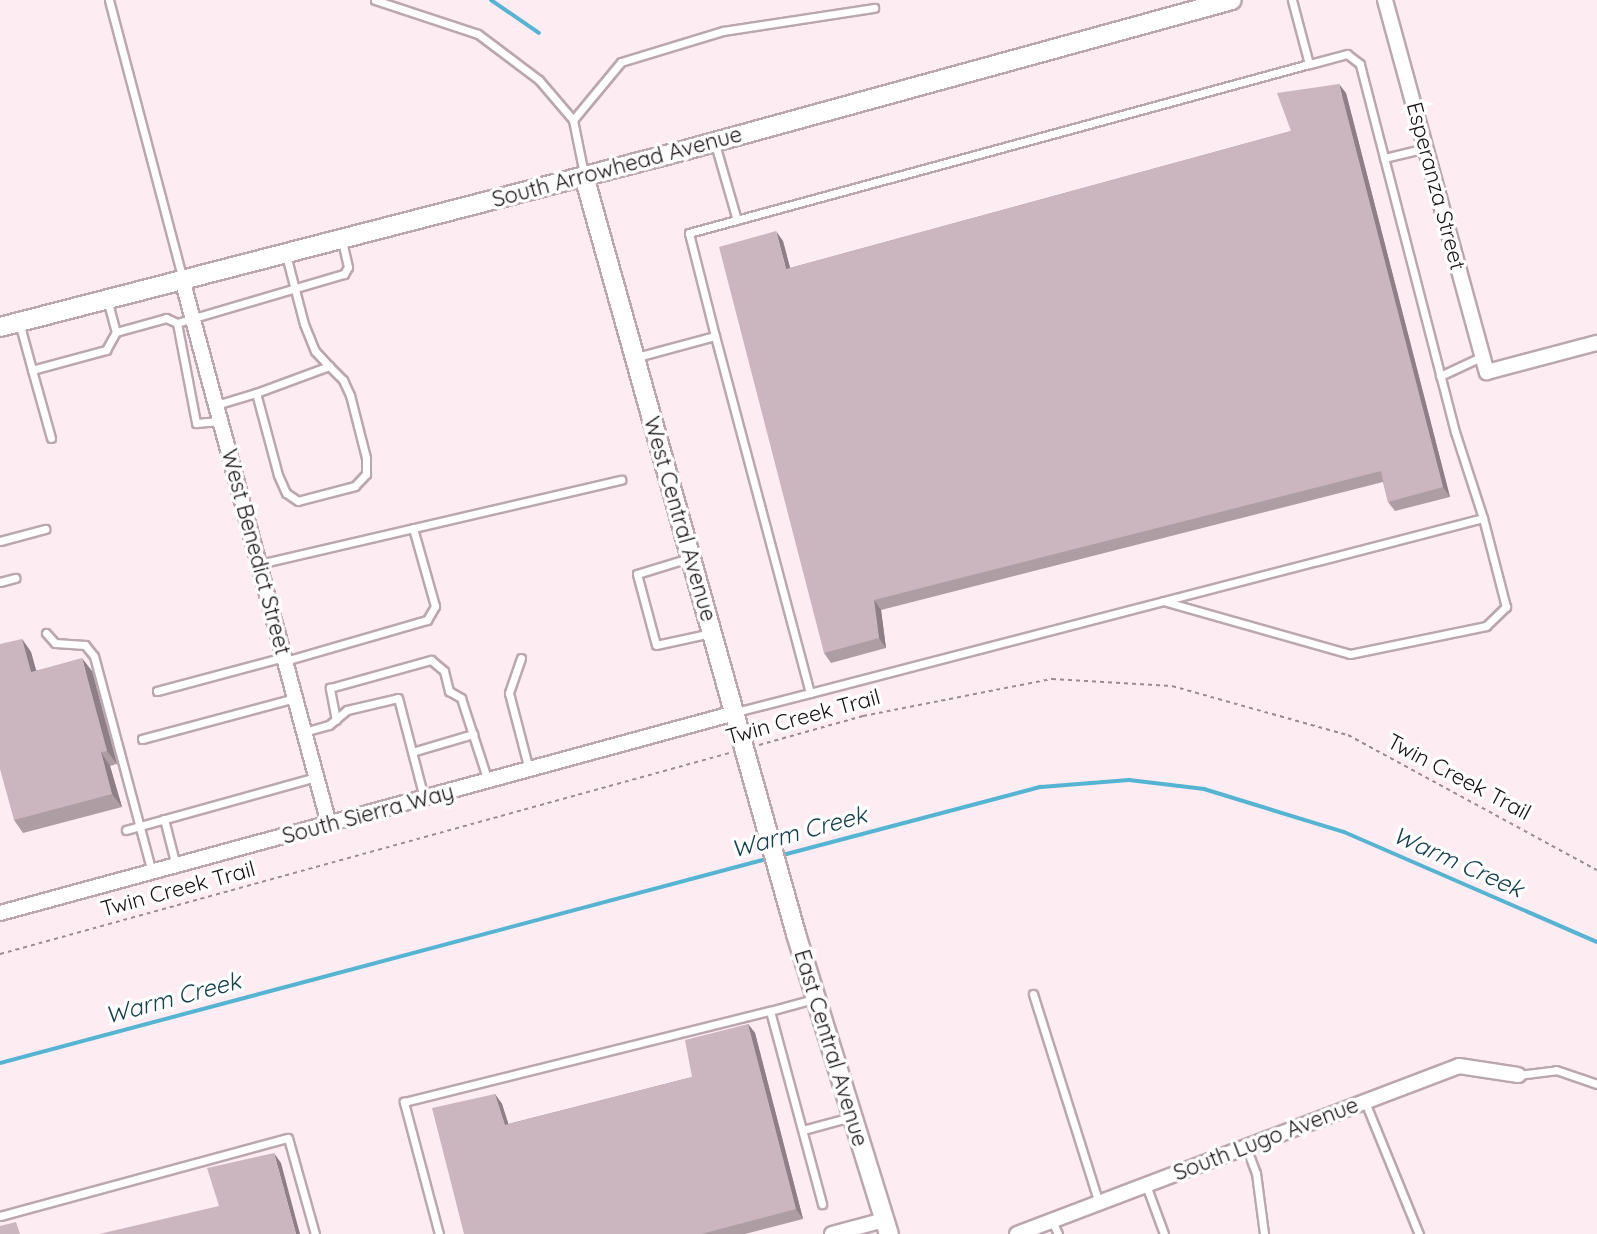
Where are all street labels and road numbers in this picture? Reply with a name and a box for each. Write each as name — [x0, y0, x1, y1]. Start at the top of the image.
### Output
street label: Esperanza Street — [1401, 99, 1471, 273]
street label: South Arrowhead Avenue — [489, 121, 745, 213]
street label: West Central Avenue — [638, 413, 722, 625]
street label: West Benedict Street — [216, 446, 296, 658]
street label: Twin Creek Trail — [723, 684, 883, 750]
street label: Twin Creek Trail — [1383, 728, 1535, 826]
street label: South Sierra Way — [279, 778, 457, 850]
street label: Twin Creek Trail — [98, 856, 258, 922]
street label: East Central Avenue — [788, 946, 874, 1150]
street label: South Lugo Avenue — [1170, 1092, 1362, 1186]

